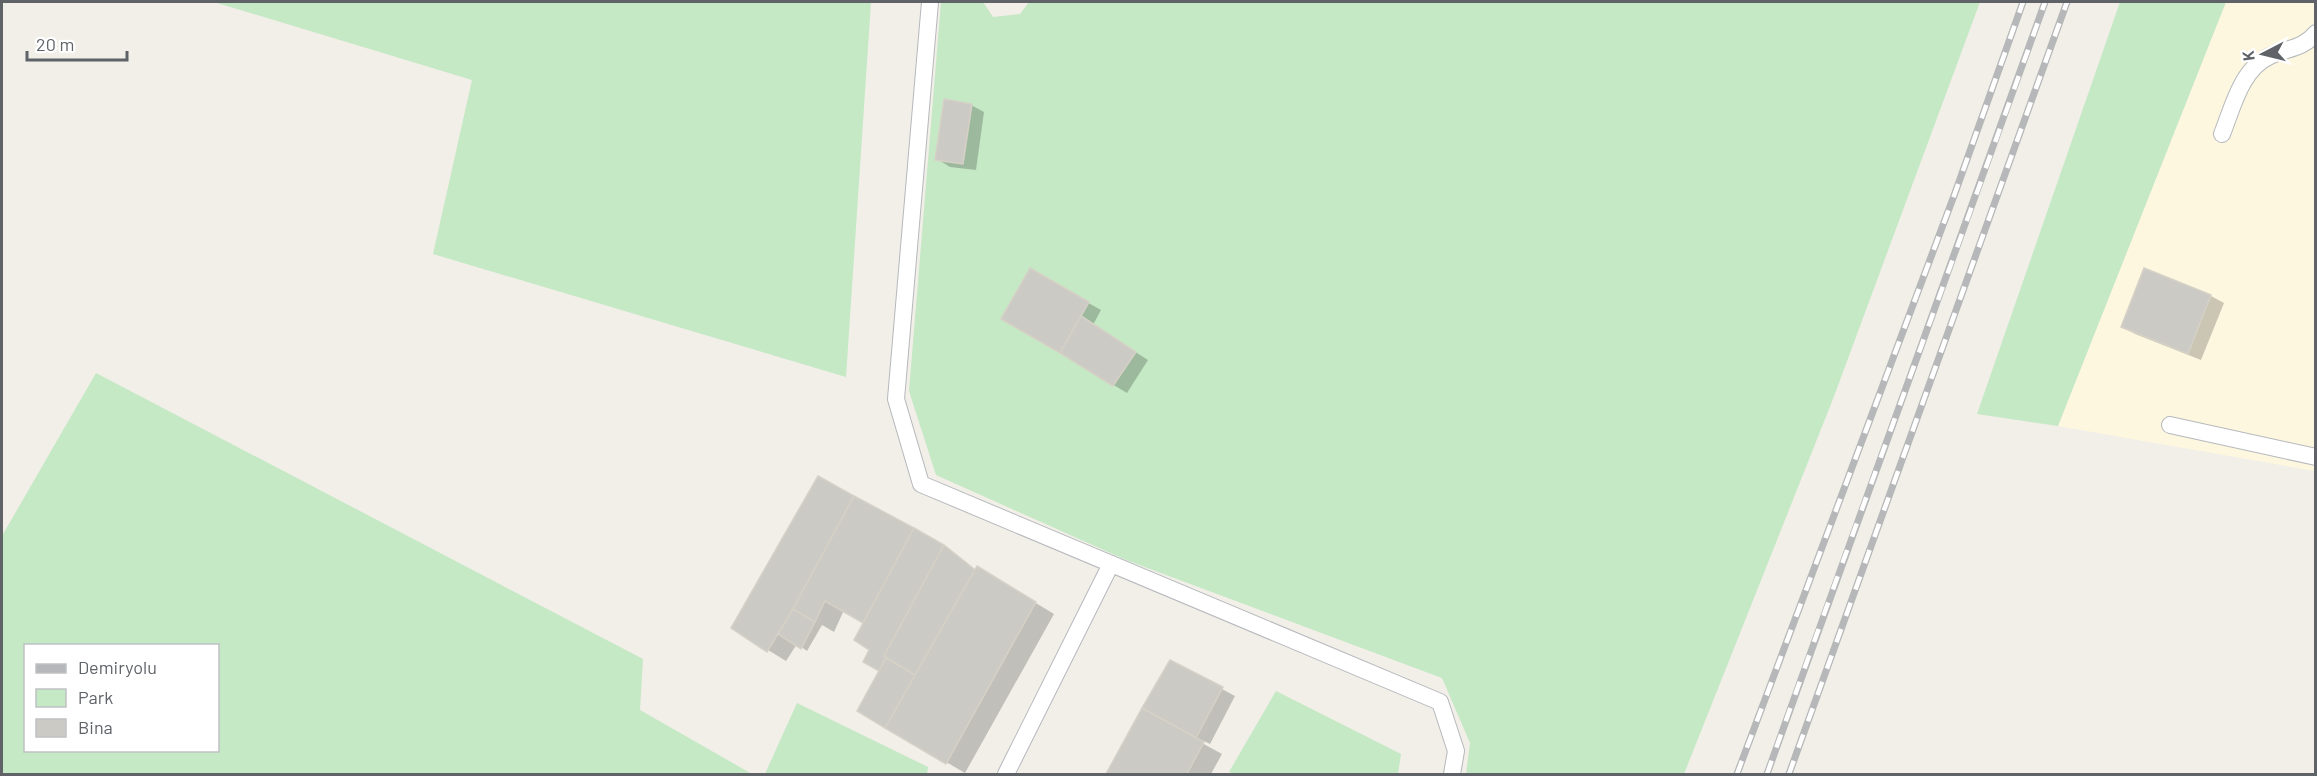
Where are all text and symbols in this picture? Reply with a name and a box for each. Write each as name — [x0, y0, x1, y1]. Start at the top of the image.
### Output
scale bar — [27, 24, 128, 62]
north arrow — [2233, 24, 2293, 84]
text: 20 m — [36, 33, 74, 55]
text: K — [2238, 50, 2258, 62]
legend — [24, 644, 219, 752]
text: Demiryolu — [78, 656, 157, 678]
text: Park — [78, 686, 113, 708]
text: Bina — [78, 716, 113, 738]

